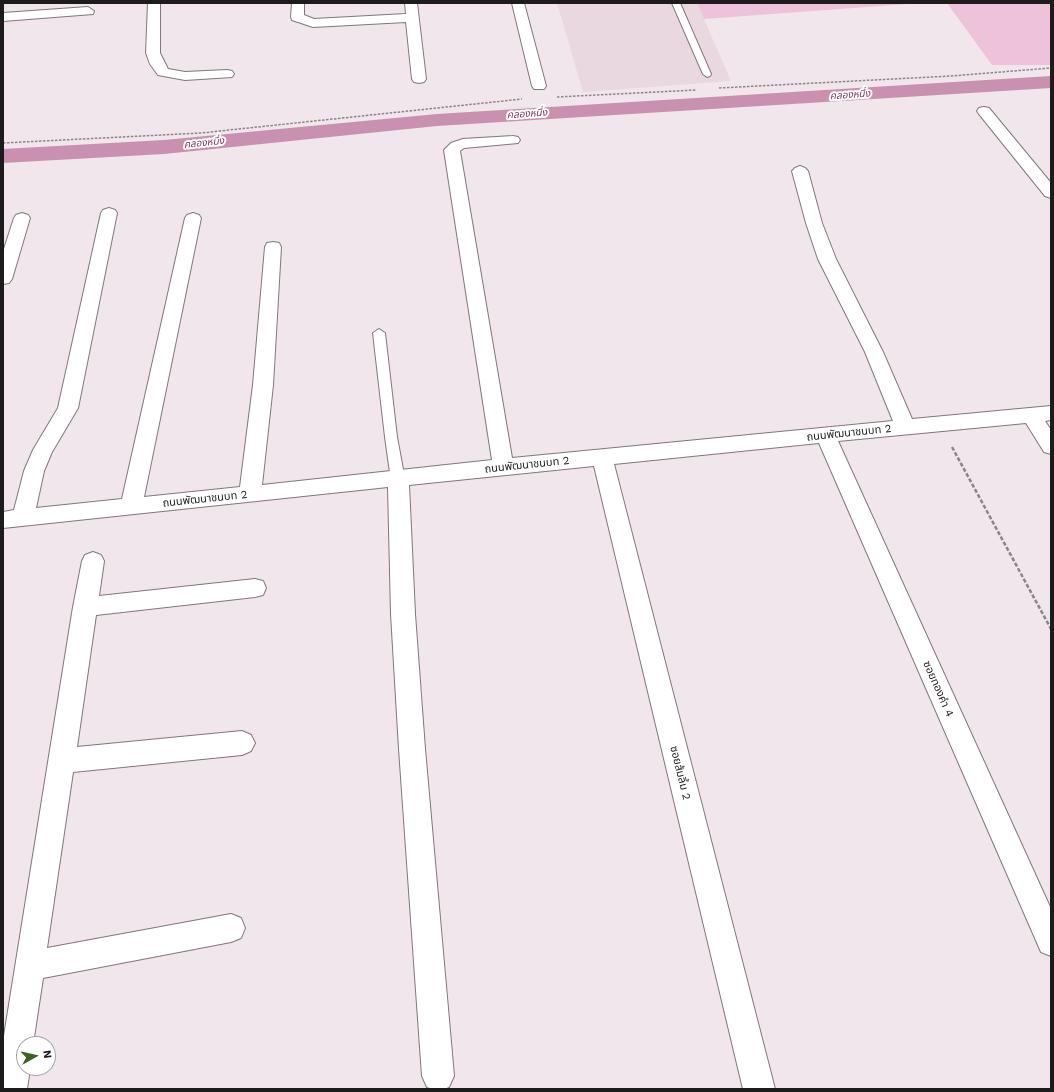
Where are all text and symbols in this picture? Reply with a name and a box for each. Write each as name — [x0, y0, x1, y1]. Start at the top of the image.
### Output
water label: คลองหนึ่ง — [829, 88, 871, 102]
water label: คลองหนึ่ง — [506, 107, 548, 121]
water label: คลองหนึ่ง — [183, 135, 225, 151]
street label: ถนนพัฒนาชนบท 2 — [806, 422, 892, 444]
street label: ถนนพัฒนาชนบท 2 — [484, 454, 570, 476]
street label: ถนนพัฒนาชนบท 2 — [162, 488, 248, 510]
street label: ซอยทองคำ 4 — [920, 659, 956, 719]
street label: ซอยส้มลิ้ม 2 — [667, 745, 693, 801]
north arrow — [16, 1036, 56, 1076]
text: N — [40, 1049, 54, 1059]

